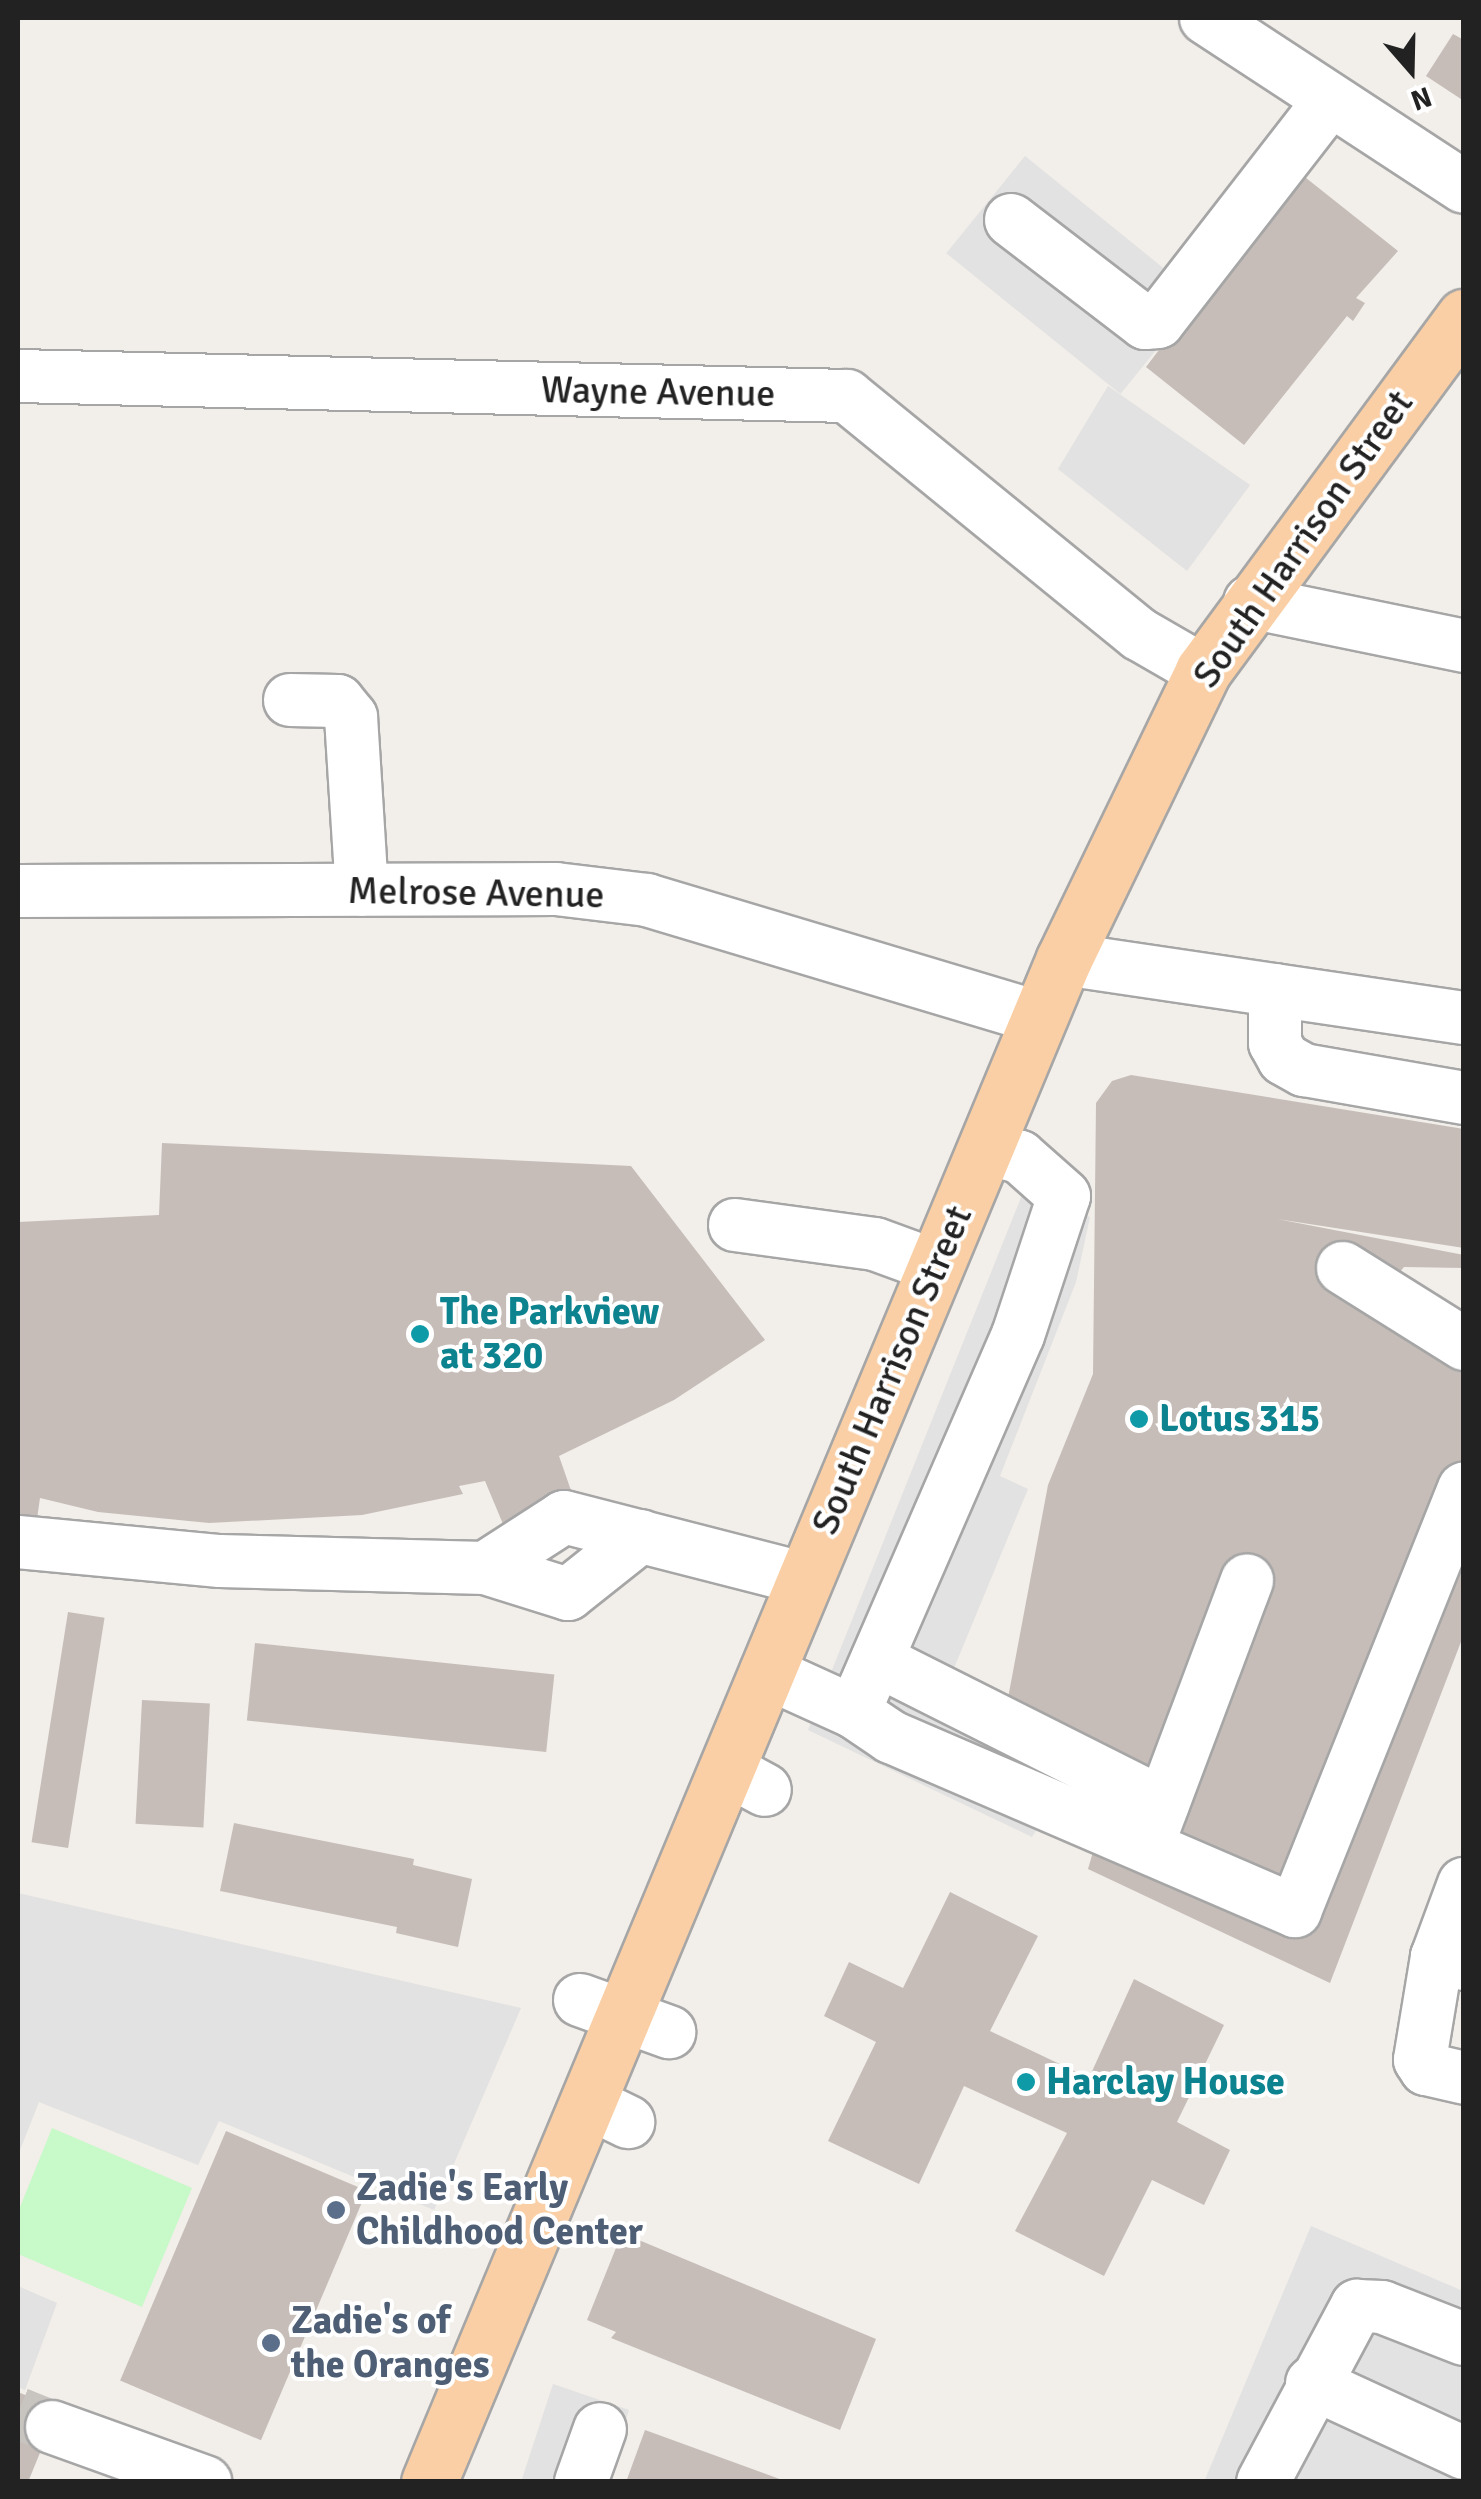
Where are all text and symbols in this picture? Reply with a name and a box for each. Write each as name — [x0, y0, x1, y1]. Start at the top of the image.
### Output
north arrow — [1361, 20, 1461, 120]
text: N — [1406, 79, 1436, 117]
street label: Wayne Avenue — [540, 367, 776, 417]
street label: South Harrison Street — [1183, 382, 1423, 696]
street label: Melrose Avenue — [347, 868, 605, 918]
street label: South Harrison Street — [802, 1199, 982, 1541]
place label: The Parkview at 320 — [440, 1289, 659, 1378]
marker: The Parkview at 320 — [409, 1323, 431, 1345]
place label: Lotus 315 — [1159, 1396, 1320, 1442]
marker: Lotus 315 — [1128, 1408, 1150, 1430]
place label: Harclay House — [1046, 2059, 1285, 2105]
marker: Harclay House — [1015, 2071, 1037, 2093]
place label: Zadie's Early Childhood Center — [356, 2165, 643, 2254]
marker: Zadie's Early Childhood Center — [325, 2199, 347, 2221]
place label: Zadie's of the Oranges — [291, 2298, 489, 2388]
marker: Zadie's of the Oranges — [260, 2332, 282, 2354]

